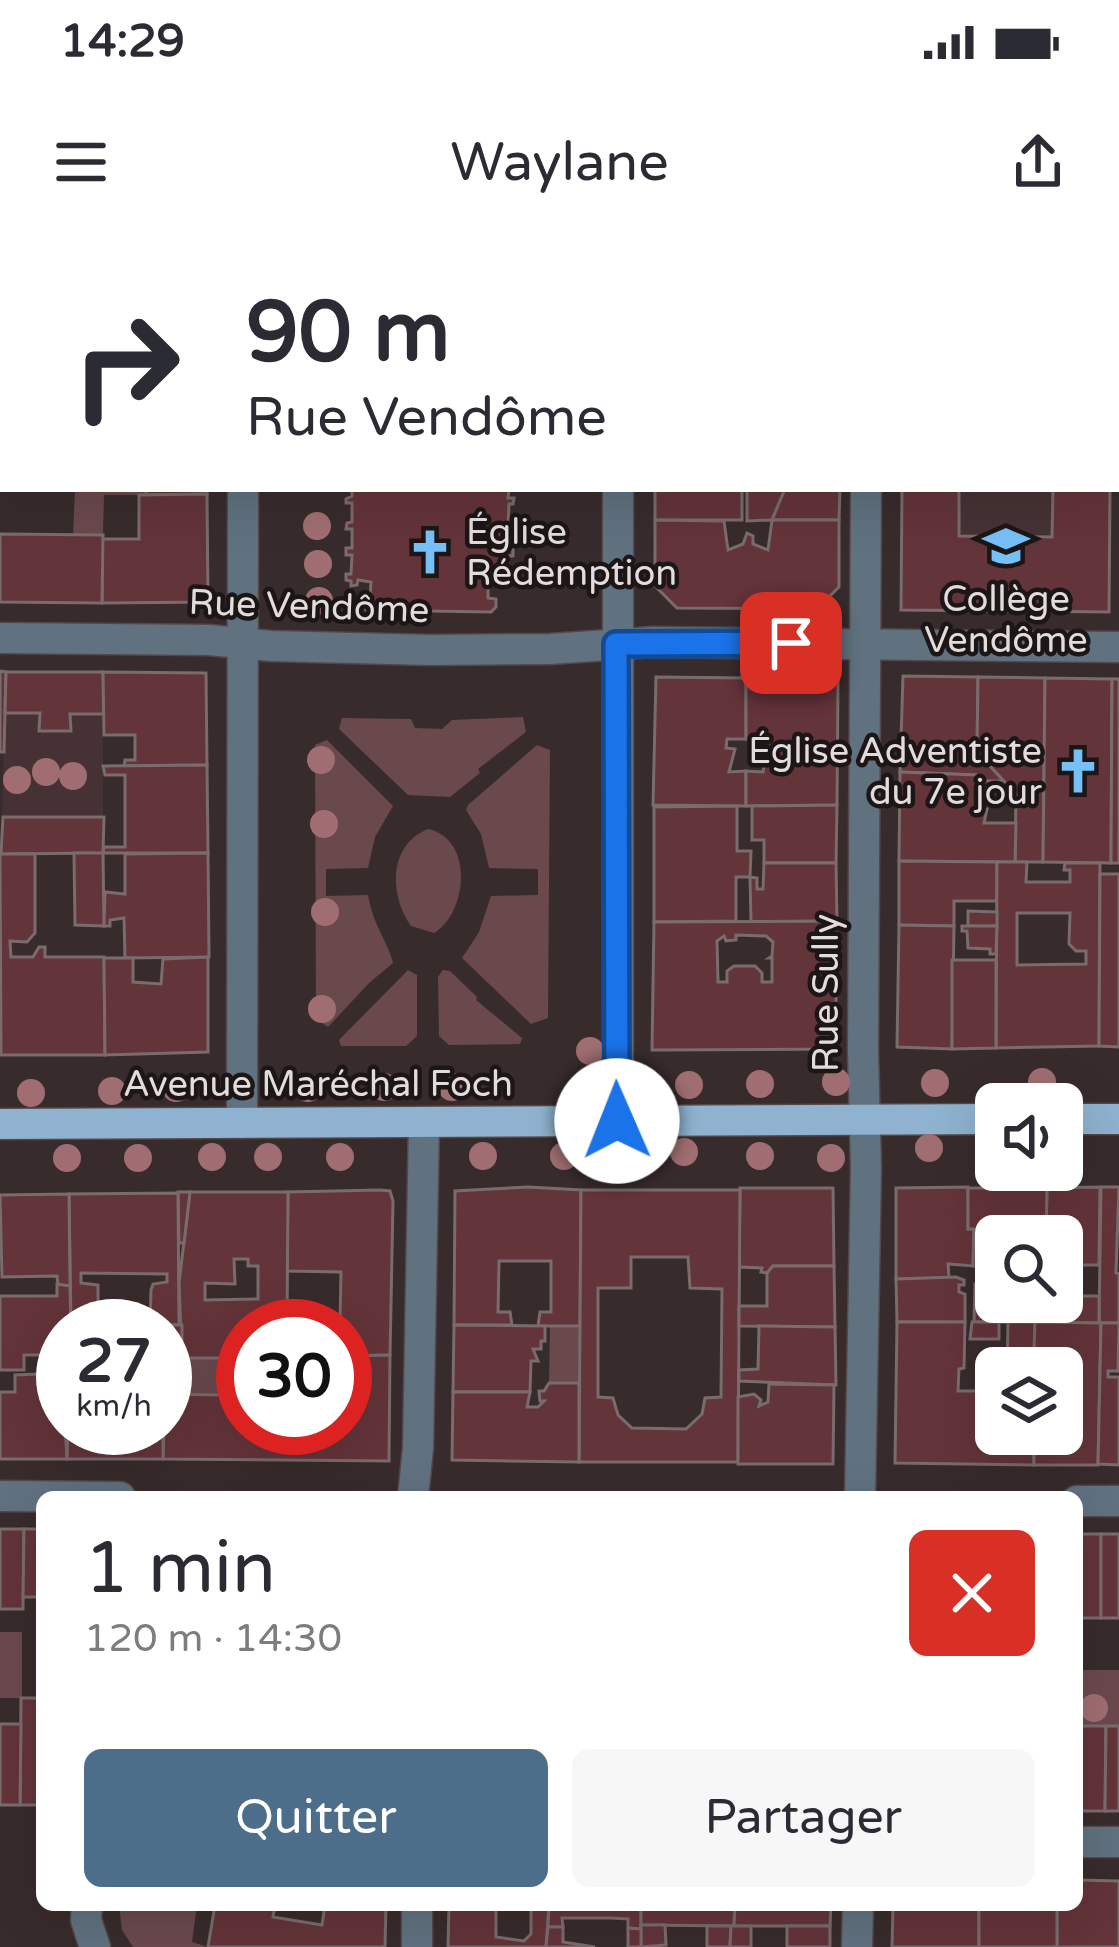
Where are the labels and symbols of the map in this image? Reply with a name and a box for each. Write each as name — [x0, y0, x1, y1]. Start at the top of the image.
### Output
place label: Église Rédemption — [466, 511, 677, 595]
school or university icon: Collège Vendôme — [981, 521, 1031, 571]
church icon: Église Rédemption — [405, 527, 455, 577]
place label: Collège Vendôme — [924, 578, 1088, 662]
street label: Rue Vendôme — [188, 581, 430, 632]
pin — [740, 592, 842, 694]
place label: Église Adventiste du 7e jour — [748, 730, 1042, 814]
church icon: Église Adventiste du 7e jour — [1053, 746, 1103, 796]
street label: Rue Sully — [805, 914, 848, 1072]
position arrow — [554, 1058, 680, 1184]
street label: Avenue Maréchal Foch — [123, 1063, 513, 1106]
speed limit sign: 30 — [216, 1299, 372, 1455]

